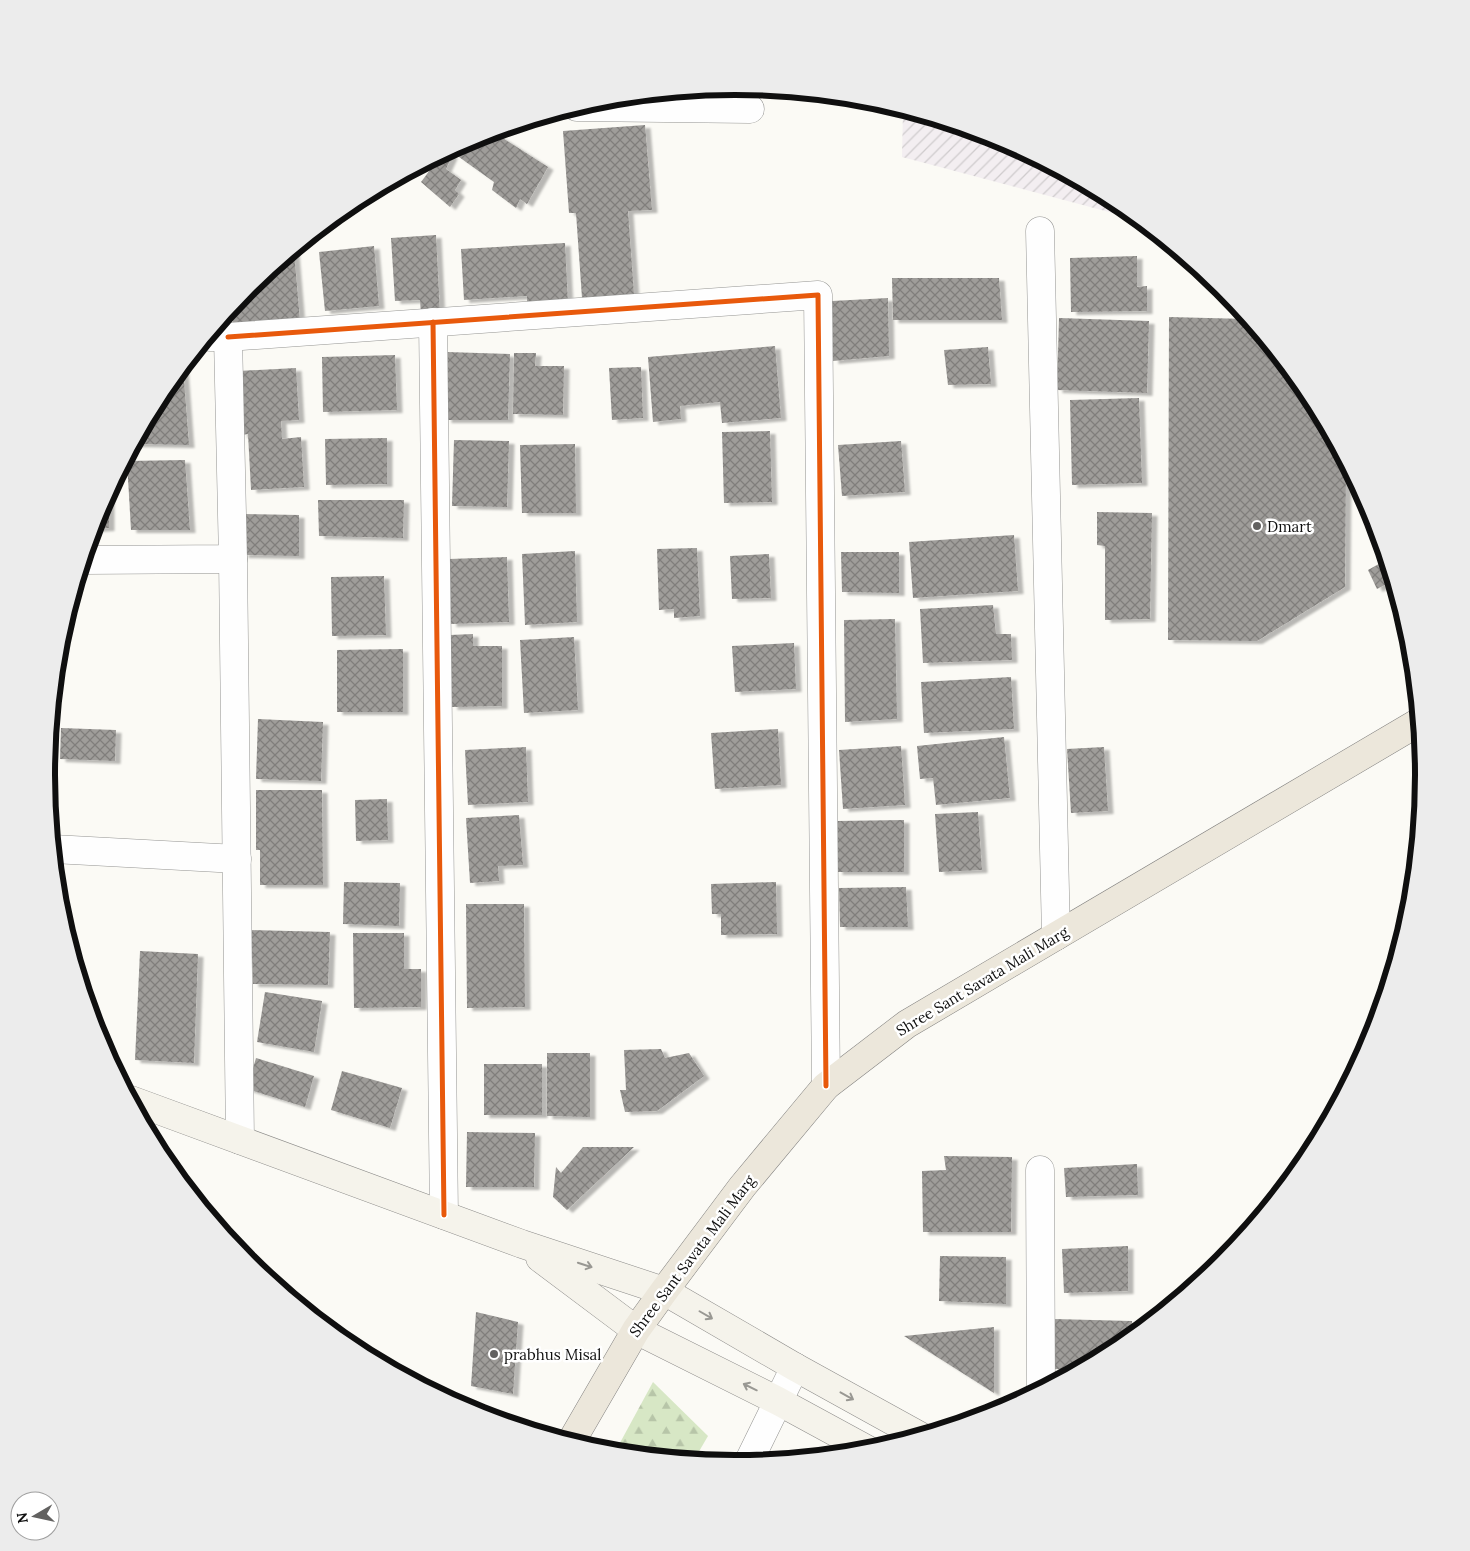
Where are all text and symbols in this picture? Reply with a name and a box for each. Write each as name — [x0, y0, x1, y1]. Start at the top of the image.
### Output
place label: Dmart — [1267, 517, 1312, 536]
marker: Dmart — [1251, 520, 1263, 532]
street label: Shree Sant Savata Mali Marg — [892, 922, 1072, 1040]
street label: Shree Sant Savata Mali Marg — [625, 1171, 759, 1341]
one-way arrow — [577, 1261, 593, 1270]
one-way arrow — [698, 1310, 713, 1320]
place label: prabhus Misal — [504, 1345, 601, 1364]
marker: prabhus Misal — [488, 1348, 500, 1360]
one-way arrow — [743, 1382, 758, 1391]
one-way arrow — [839, 1391, 853, 1401]
north arrow — [10, 1491, 60, 1541]
text: N — [12, 1511, 32, 1525]

